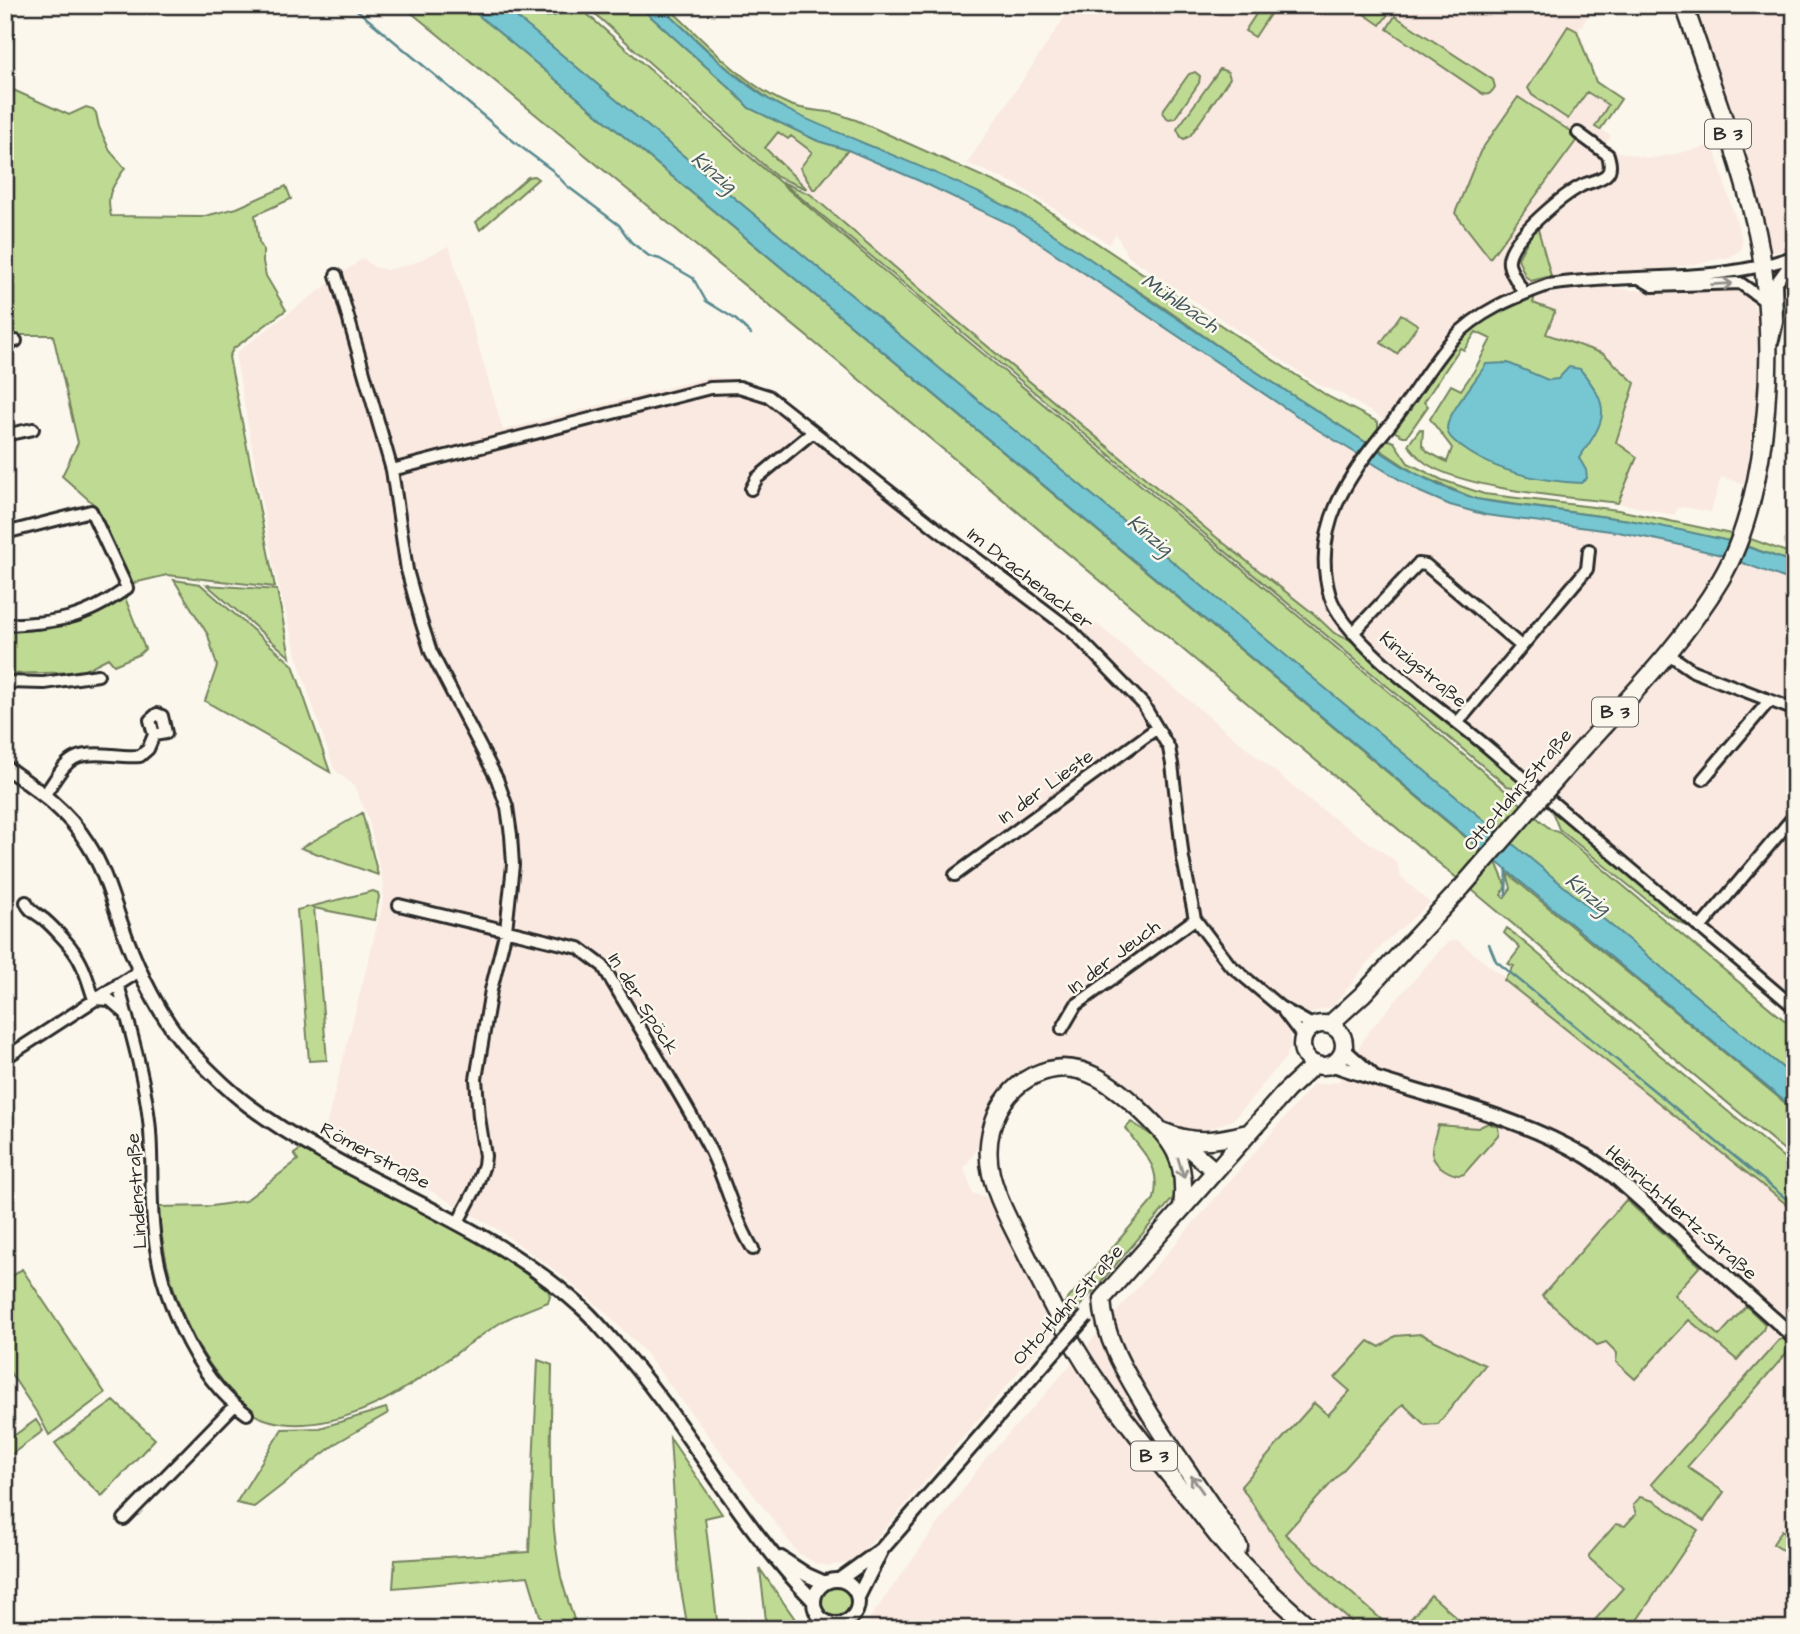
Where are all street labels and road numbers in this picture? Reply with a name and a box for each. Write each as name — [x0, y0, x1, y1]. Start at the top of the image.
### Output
road number: B 3 — [1705, 119, 1751, 148]
street label: Im Drachenacker — [961, 521, 1099, 637]
street label: Kinzigstraße — [1373, 625, 1473, 716]
road number: B 3 — [1592, 698, 1638, 726]
street label: Otto-Hahn-Straße — [1457, 723, 1579, 857]
street label: In der Lieste — [993, 743, 1099, 831]
street label: In der Jeuch — [1062, 913, 1166, 1001]
street label: In der Spöck — [601, 948, 685, 1060]
street label: Römerstraße — [315, 1116, 435, 1196]
street label: Lindenstraße — [119, 1132, 155, 1250]
street label: Heinrich-Hertz-Straße — [1599, 1139, 1763, 1287]
street label: Otto-Hahn-Straße — [1006, 1239, 1130, 1371]
road number: B 3 — [1131, 1442, 1177, 1470]

